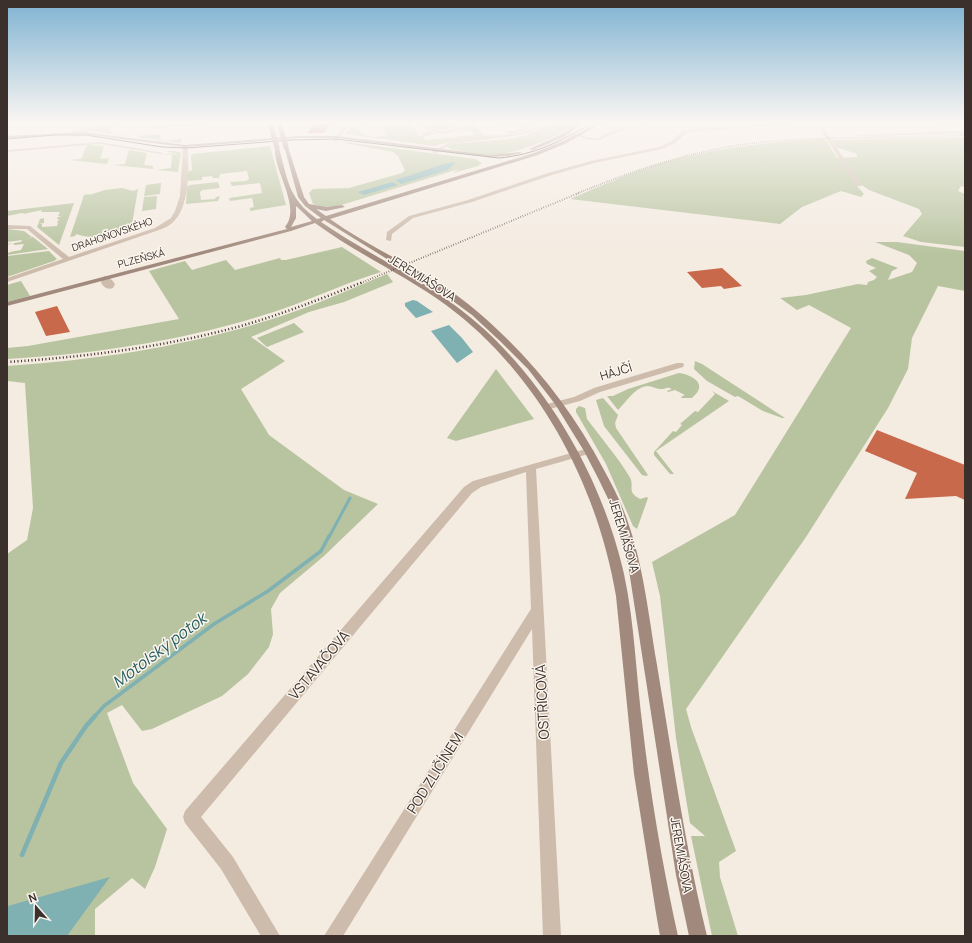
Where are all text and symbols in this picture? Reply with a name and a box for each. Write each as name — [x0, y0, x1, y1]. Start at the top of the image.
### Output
street label: DRAHOŇOVSKÉHO — [70, 214, 154, 254]
street label: PLZEŇSKÁ — [116, 245, 167, 271]
street label: JEREMIÁŠOVA — [385, 250, 460, 305]
street label: HÁJČÍ — [598, 359, 634, 384]
street label: JEREMIÁŠOVA — [605, 497, 644, 575]
water label: Motolský potok — [107, 606, 212, 693]
street label: VSTAVAČOVÁ — [284, 626, 353, 703]
street label: OSTŘICOVÁ — [530, 664, 553, 740]
street label: POD ZLIČÍNEM — [402, 729, 467, 817]
street label: JEREMIÁŠOVA — [666, 816, 697, 895]
north arrow — [16, 887, 56, 927]
text: N — [26, 889, 39, 906]

